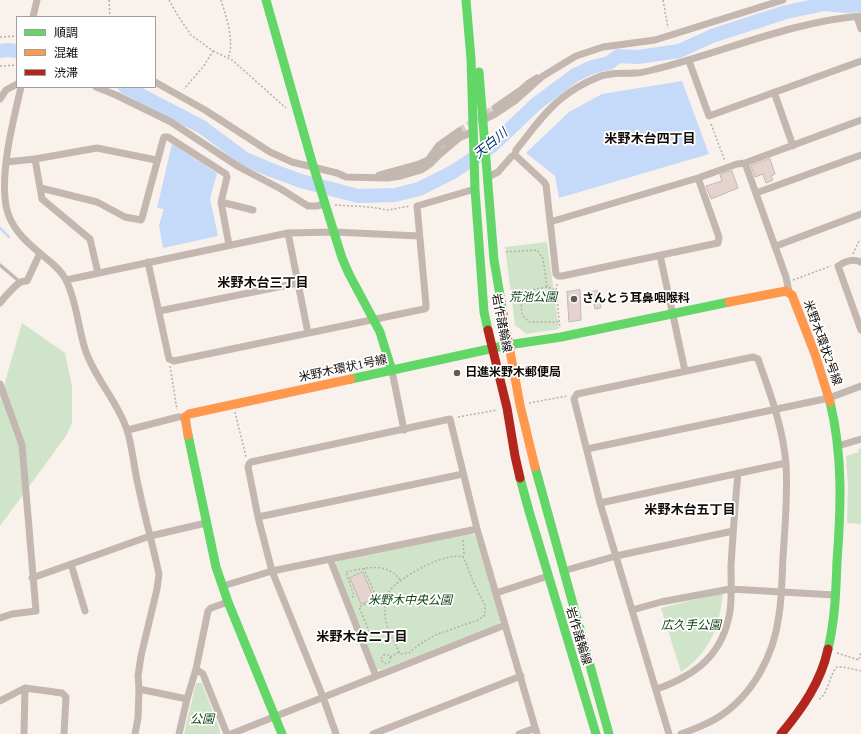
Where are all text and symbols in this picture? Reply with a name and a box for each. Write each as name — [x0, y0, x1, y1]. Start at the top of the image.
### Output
legend — [16, 16, 156, 88]
text: 順調 — [54, 26, 78, 40]
text: 混雑 — [54, 46, 78, 60]
text: 渋滞 — [54, 66, 78, 80]
water label: 天白川 — [471, 126, 511, 162]
district label: 米野木台四丁目 — [605, 132, 695, 148]
district label: 米野木台三丁目 — [218, 276, 308, 292]
park label: 荒池公園 — [509, 291, 557, 305]
street label: 岩作諸輪線 — [488, 292, 514, 354]
place label: さんとう耳鼻咽喉科 — [582, 292, 690, 306]
marker: さんとう耳鼻咽喉科 — [569, 294, 579, 304]
street label: 米野木環状2号線 — [800, 298, 844, 388]
street label: 米野木環状1号線 — [297, 353, 389, 385]
place label: 日進米野木郵便局 — [465, 366, 561, 380]
marker: 日進米野木郵便局 — [452, 368, 462, 378]
district label: 米野木台五丁目 — [645, 503, 735, 519]
park label: 米野木中央公園 — [368, 594, 452, 608]
street label: 岩作諸輪線 — [562, 605, 594, 667]
park label: 広久手公園 — [661, 619, 721, 633]
district label: 米野木台二丁目 — [317, 630, 407, 646]
park label: 公園 — [190, 713, 214, 727]

